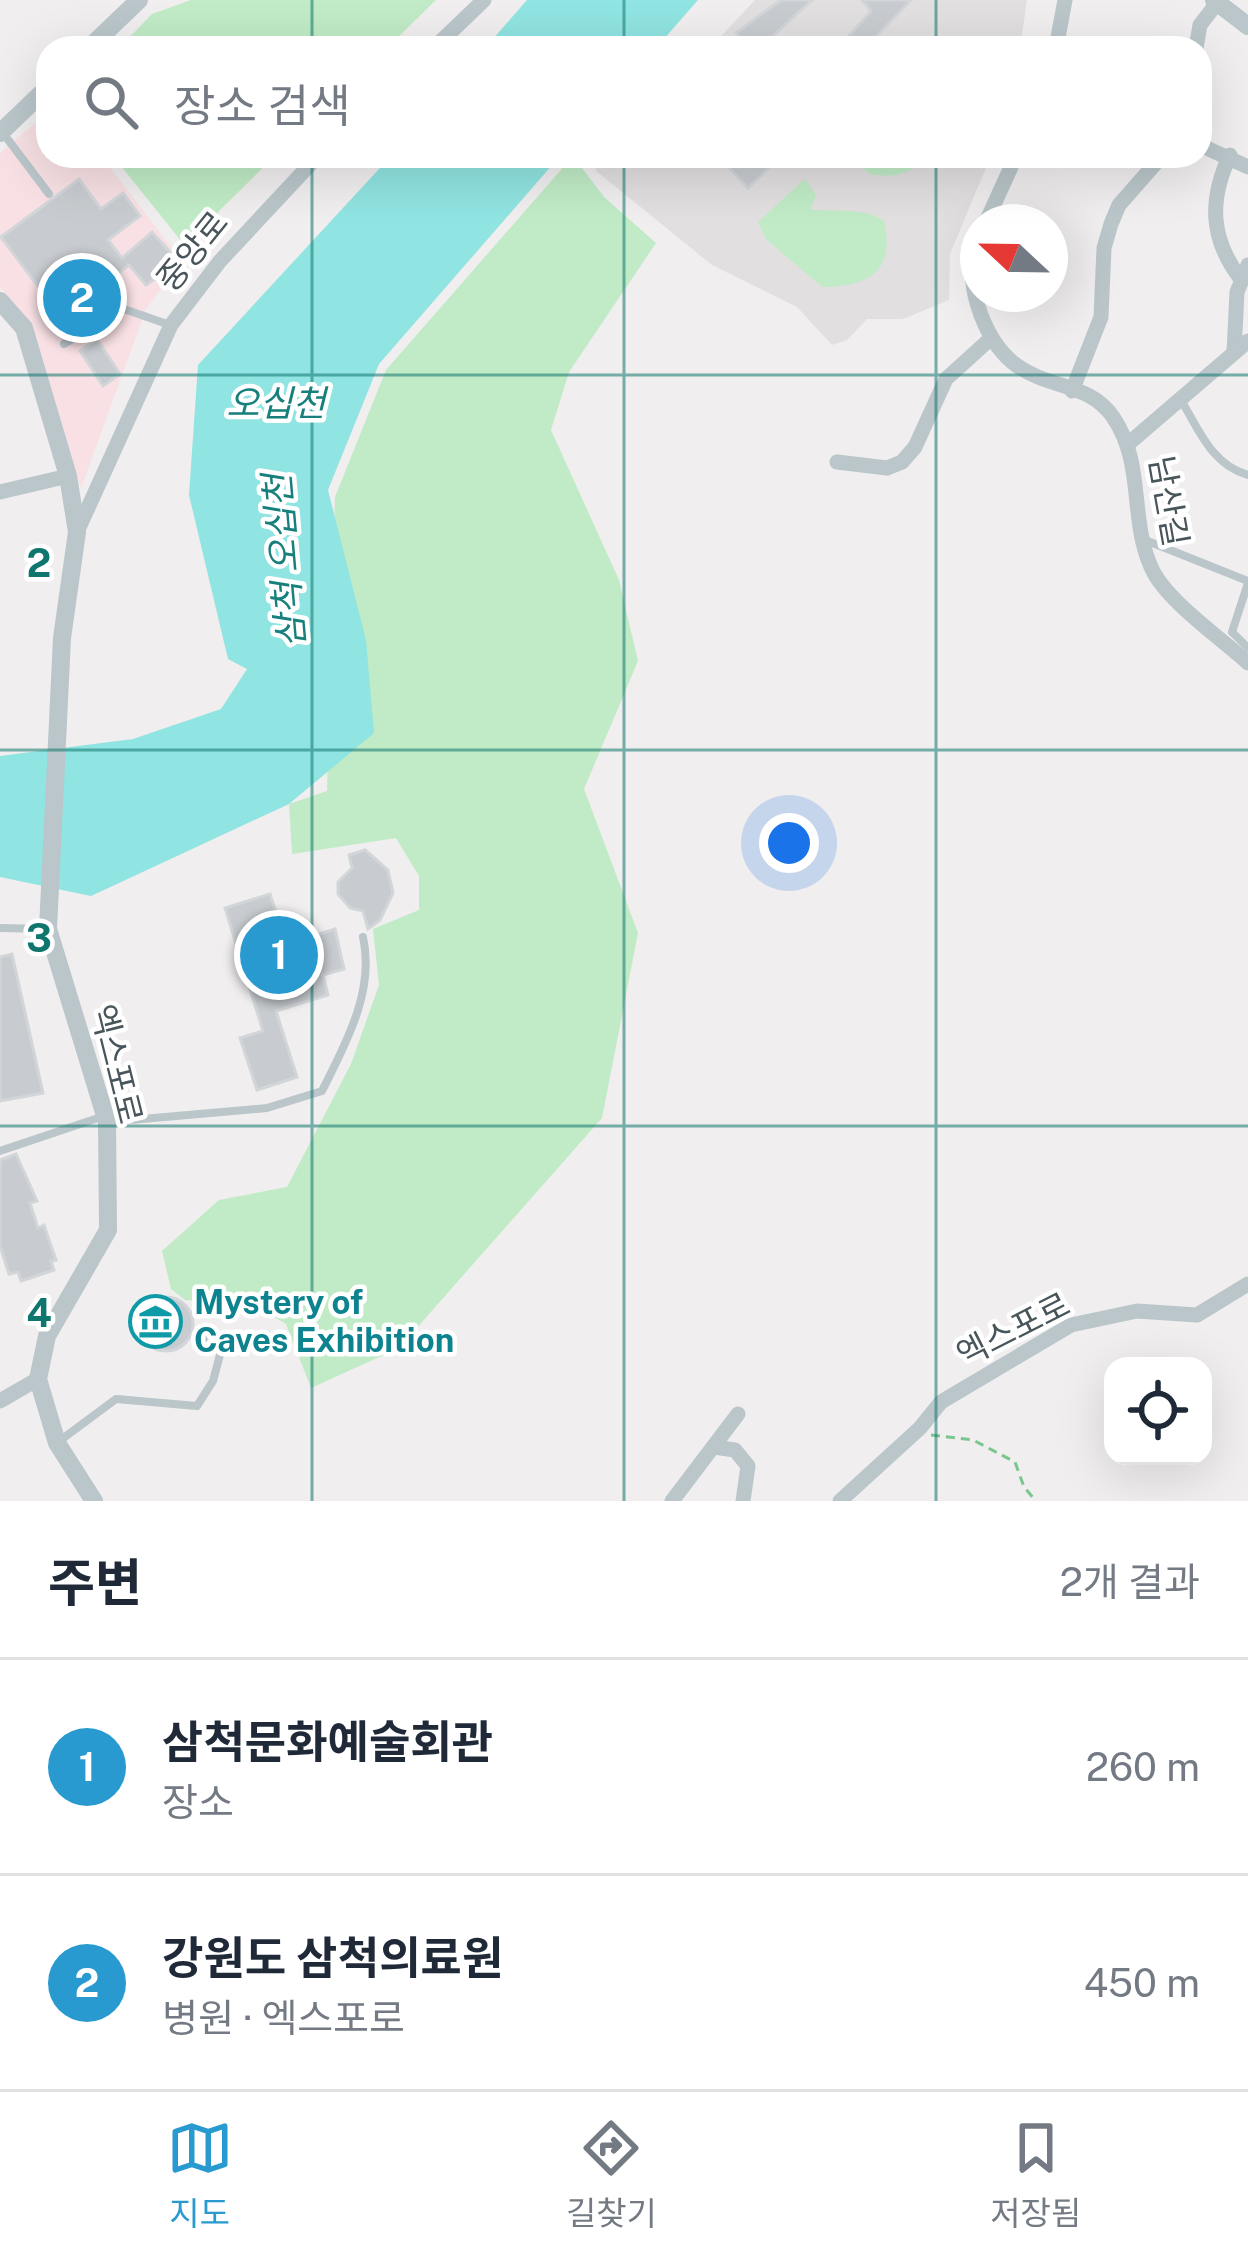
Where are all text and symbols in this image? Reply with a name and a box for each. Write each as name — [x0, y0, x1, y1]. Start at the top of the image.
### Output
search box — [36, 36, 1212, 168]
icon: search — [78, 69, 144, 135]
text: 장소 검색 — [174, 79, 351, 132]
street label: 중앙로 — [149, 204, 235, 298]
north arrow — [960, 204, 1068, 312]
pin: 2 — [43, 253, 121, 343]
water label: 오십천 — [226, 382, 330, 424]
street label: 남산길 — [1142, 453, 1196, 549]
water label: 삼척 오십천 — [255, 468, 313, 650]
text: 2 — [27, 540, 51, 586]
your location — [759, 813, 819, 873]
pin: 1 — [240, 910, 318, 1000]
text: 3 — [26, 915, 52, 961]
street label: 엑스포로 — [84, 1000, 150, 1128]
place label: Mystery of Caves Exhibition — [194, 1283, 454, 1359]
street label: 엑스포로 — [950, 1285, 1076, 1373]
text: 4 — [26, 1290, 52, 1336]
museum icon: Mystery of Caves Exhibition — [127, 1293, 183, 1349]
map controls — [1104, 1357, 1212, 1465]
button: locate — [1104, 1357, 1212, 1465]
text: 주변 — [48, 1553, 142, 1612]
text: 2개 결과 — [1060, 1559, 1200, 1605]
text: 삼척문화예술회관 — [162, 1715, 493, 1768]
text: 1 — [79, 1744, 95, 1790]
text: 260 m — [1086, 1744, 1200, 1790]
text: 장소 — [162, 1779, 234, 1825]
text: 강원도 삼척의료원 — [162, 1931, 503, 1984]
text: 2 — [75, 1960, 99, 2006]
text: 450 m — [1084, 1960, 1200, 2006]
text: 병원 · 엑스포로 — [162, 1995, 405, 2041]
tab: 지도 — [167, 2115, 233, 2235]
tab: 길찾기 — [566, 2115, 657, 2235]
tab: 저장됨 — [990, 2115, 1081, 2235]

